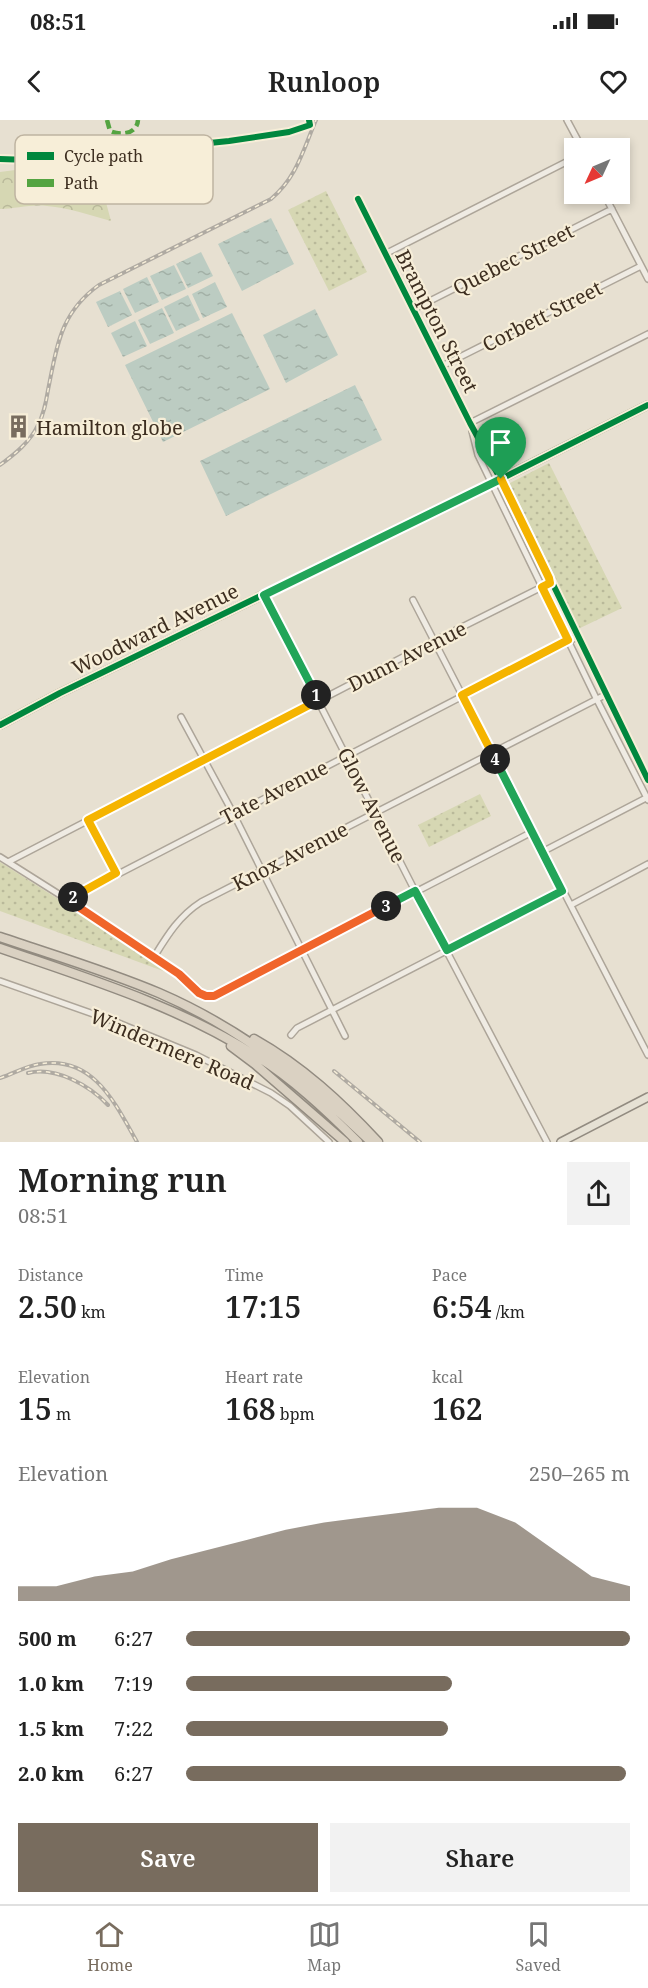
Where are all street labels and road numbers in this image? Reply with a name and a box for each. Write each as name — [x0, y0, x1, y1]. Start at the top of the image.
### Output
street label: Quebec Street — [448, 217, 578, 301]
street label: Brampton Street — [389, 245, 485, 397]
street label: Corbett Street — [477, 274, 607, 358]
street label: Woodward Avenue — [67, 577, 243, 681]
street label: Dunn Avenue — [343, 615, 471, 697]
street label: Glow Avenue — [331, 743, 413, 867]
street label: Tate Avenue — [216, 753, 332, 831]
street label: Knox Avenue — [227, 815, 353, 897]
street label: Windermere Road — [86, 1002, 258, 1096]

